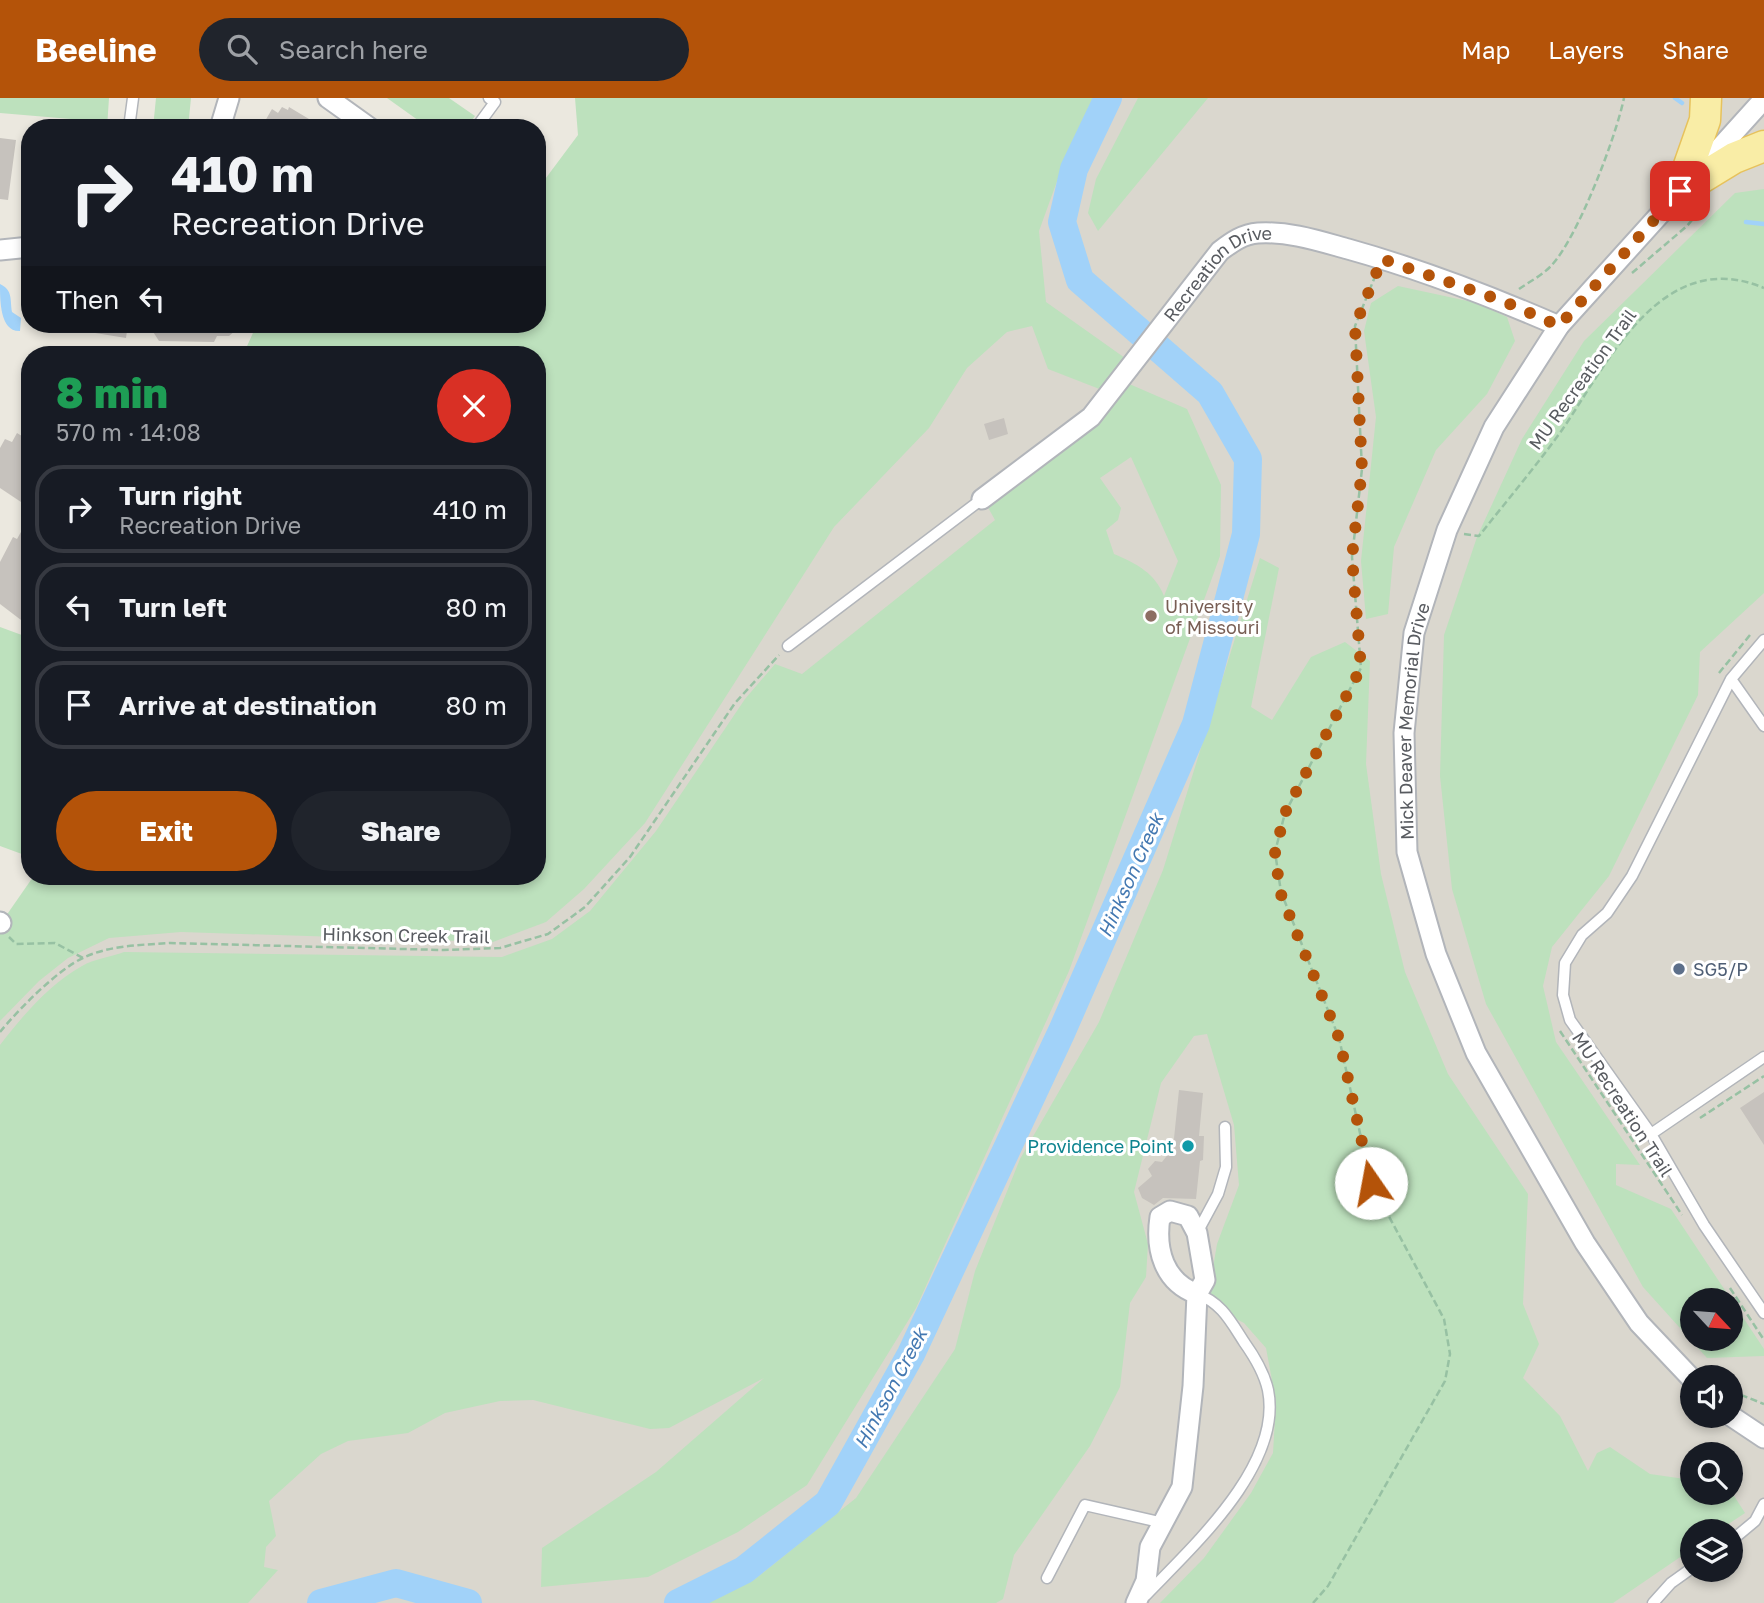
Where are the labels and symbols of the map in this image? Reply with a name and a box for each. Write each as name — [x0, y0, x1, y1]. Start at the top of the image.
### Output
pin — [1650, 161, 1710, 221]
street label: Recreation Drive — [1159, 222, 1272, 326]
street label: MU Recreation Trail — [1524, 304, 1640, 454]
place label: University of Missouri — [1165, 595, 1260, 638]
street label: Mick Deaver Memorial Drive — [1393, 600, 1434, 840]
marker: University of Missouri — [1143, 608, 1159, 624]
water label: Hinkson Creek — [1092, 808, 1168, 940]
street label: Hinkson Creek Trail — [322, 923, 490, 947]
place label: SG5/P — [1693, 958, 1748, 980]
marker: SG5/P — [1671, 961, 1687, 977]
street label: MU Recreation Trail — [1568, 1027, 1678, 1181]
place label: Providence Point — [1027, 1135, 1174, 1157]
marker: Providence Point — [1180, 1138, 1196, 1154]
position arrow — [1334, 1146, 1408, 1220]
north arrow — [1680, 1288, 1743, 1351]
water label: Hinkson Creek — [849, 1322, 932, 1452]

